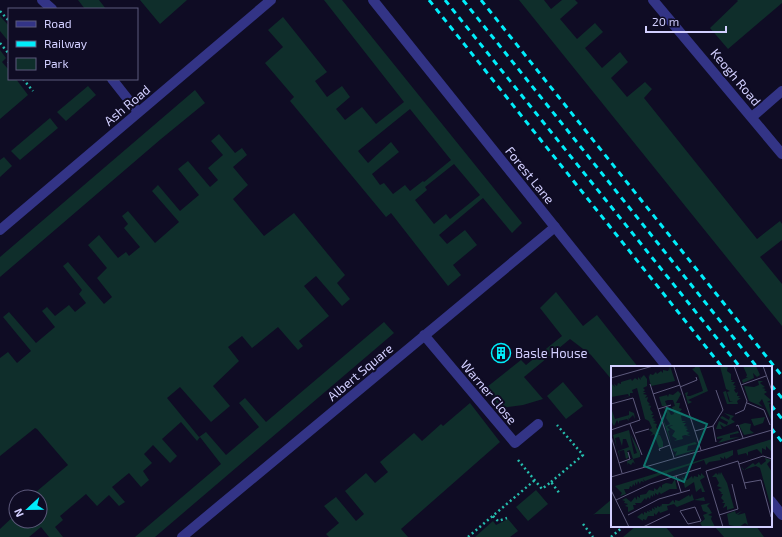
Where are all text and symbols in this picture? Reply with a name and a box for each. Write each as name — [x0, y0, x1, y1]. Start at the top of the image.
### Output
legend — [8, 8, 138, 80]
scale bar — [646, 8, 726, 34]
text: 20 m — [652, 14, 679, 28]
text: Road — [44, 16, 72, 30]
text: Railway — [44, 36, 88, 50]
street label: Keogh Road — [708, 45, 764, 109]
text: Park — [44, 56, 69, 70]
street label: Ash Road — [101, 81, 153, 129]
street label: Forest Lane — [502, 143, 558, 207]
street label: Albert Square — [324, 340, 396, 404]
building icon: Basle House — [490, 342, 512, 364]
place label: Basle House — [515, 345, 588, 361]
street label: Warner Close — [457, 357, 521, 427]
inset map — [611, 366, 772, 527]
north arrow — [8, 489, 48, 529]
text: N — [11, 507, 26, 519]

